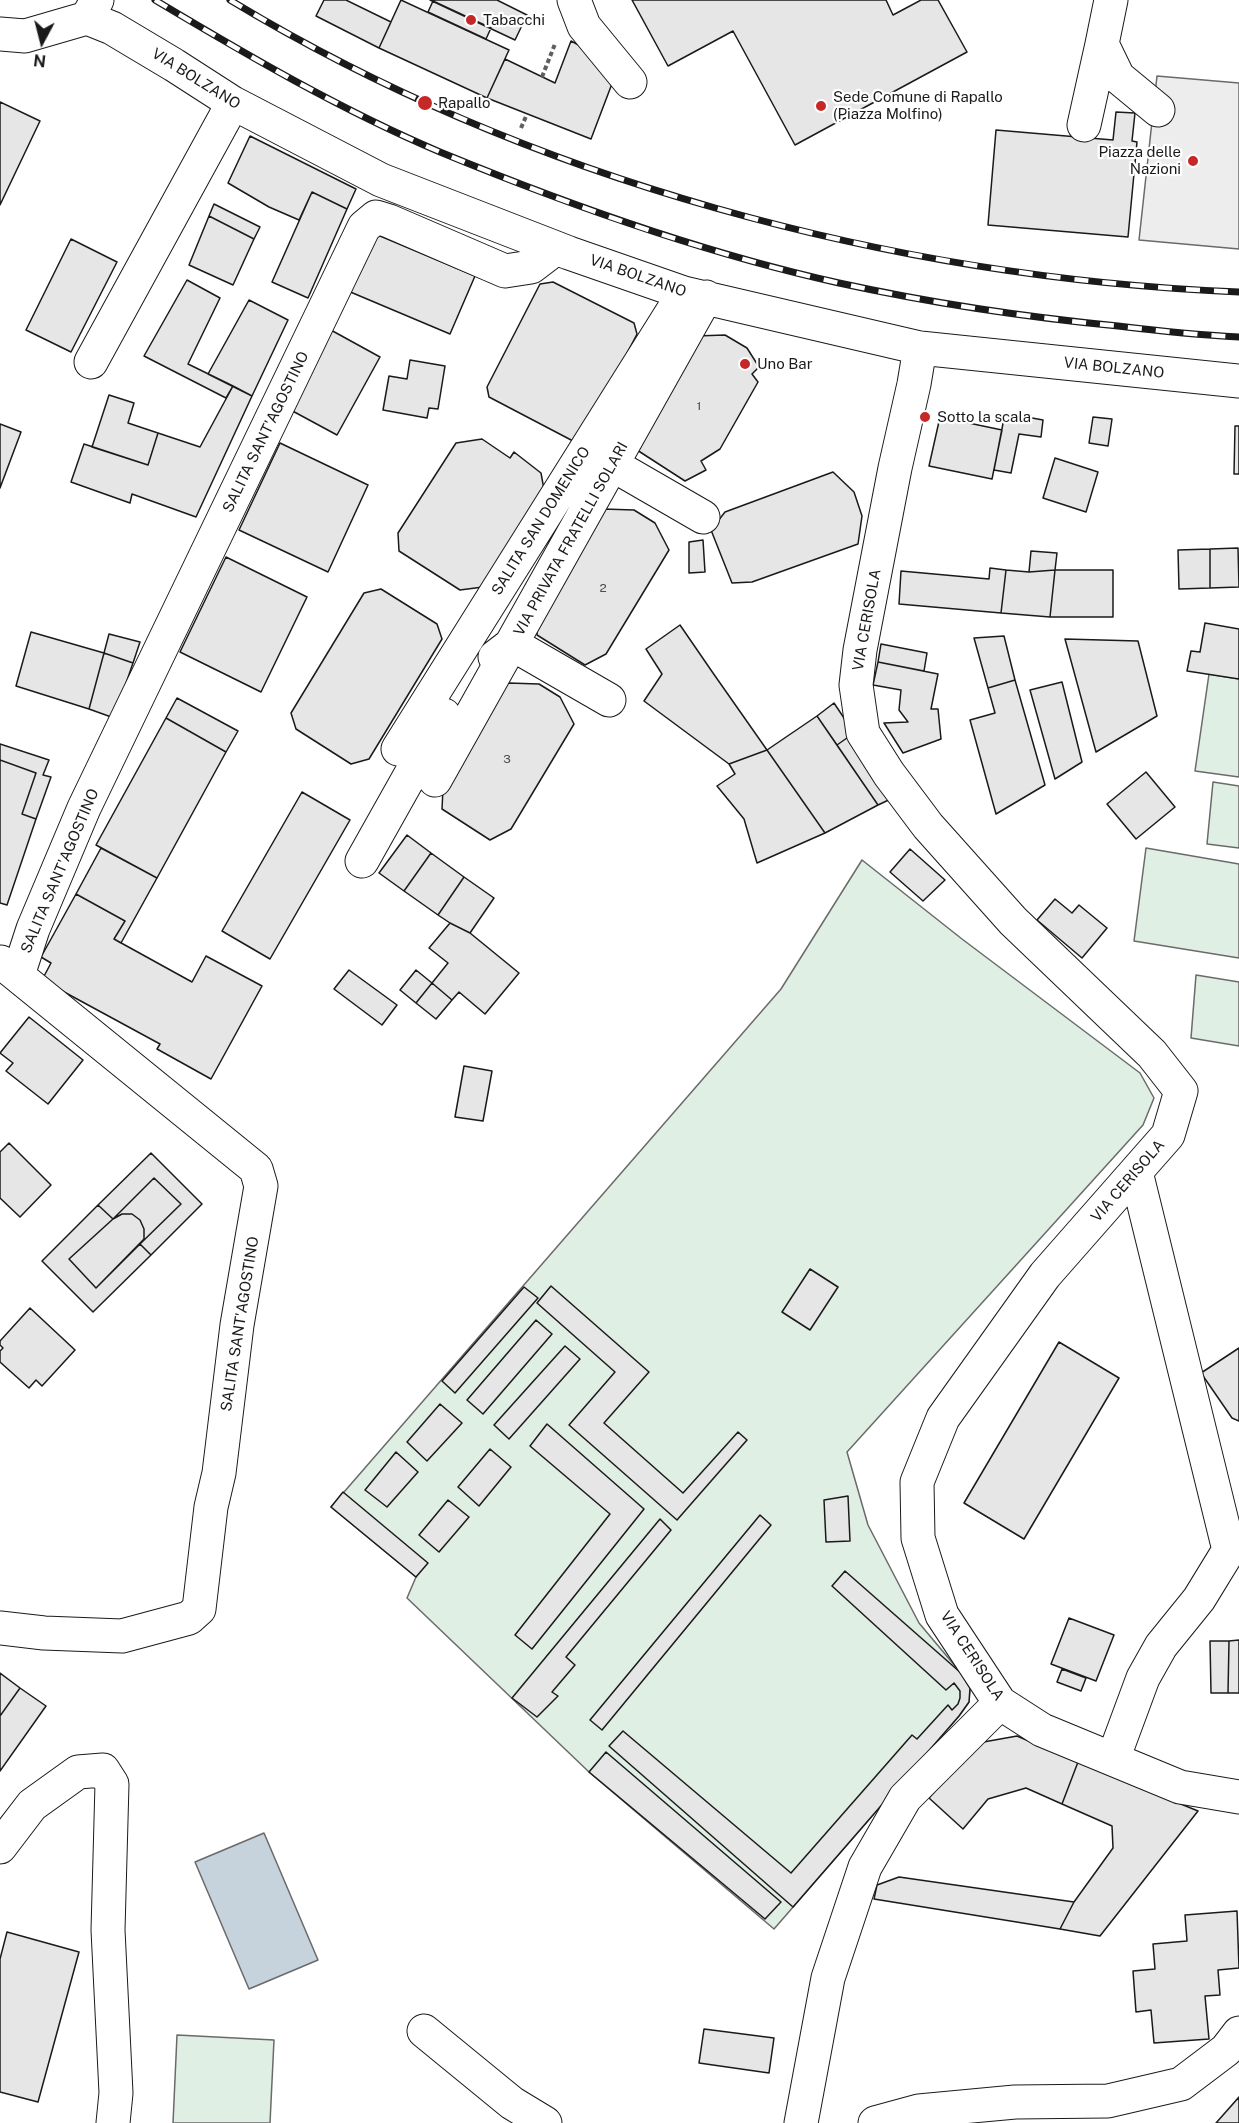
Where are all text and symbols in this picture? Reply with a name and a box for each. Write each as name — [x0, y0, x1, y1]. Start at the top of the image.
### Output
place label: Tabacchi — [483, 11, 545, 29]
north arrow — [12, 12, 72, 72]
marker: Tabacchi — [464, 13, 478, 27]
street label: VIA BOLZANO — [148, 45, 244, 113]
text: N — [32, 50, 47, 71]
place label: Sede Comune di Rapallo (Piazza Molfino) — [833, 88, 1003, 123]
marker: Rapallo — [416, 94, 434, 112]
place label: Rapallo — [438, 94, 490, 112]
marker: Sede Comune di Rapallo (Piazza Molfino) — [814, 99, 828, 113]
place label: Piazza delle Nazioni — [1098, 143, 1181, 178]
marker: Piazza delle Nazioni — [1186, 154, 1200, 168]
street label: VIA BOLZANO — [587, 251, 689, 301]
street label: SALITA SANT'AGOSTINO — [219, 349, 313, 515]
street label: VIA BOLZANO — [1063, 354, 1165, 382]
place label: Uno Bar — [757, 355, 813, 373]
marker: Uno Bar — [738, 357, 752, 371]
house number: 1 — [697, 399, 701, 413]
place label: Sotto la scala — [937, 408, 1031, 426]
marker: Sotto la scala — [918, 410, 932, 424]
street label: VIA PRIVATA FRATELLI SOLARI — [510, 439, 632, 639]
street label: SALITA SAN DOMENICO — [488, 443, 594, 599]
street label: VIA CERISOLA — [849, 568, 885, 672]
house number: 2 — [599, 581, 607, 595]
house number: 3 — [503, 752, 511, 766]
street label: SALITA SANT'AGOSTINO — [17, 786, 103, 956]
street label: VIA CERISOLA — [1087, 1136, 1169, 1226]
street label: SALITA SANT'AGOSTINO — [217, 1235, 263, 1413]
street label: VIA CERISOLA — [936, 1608, 1008, 1704]

